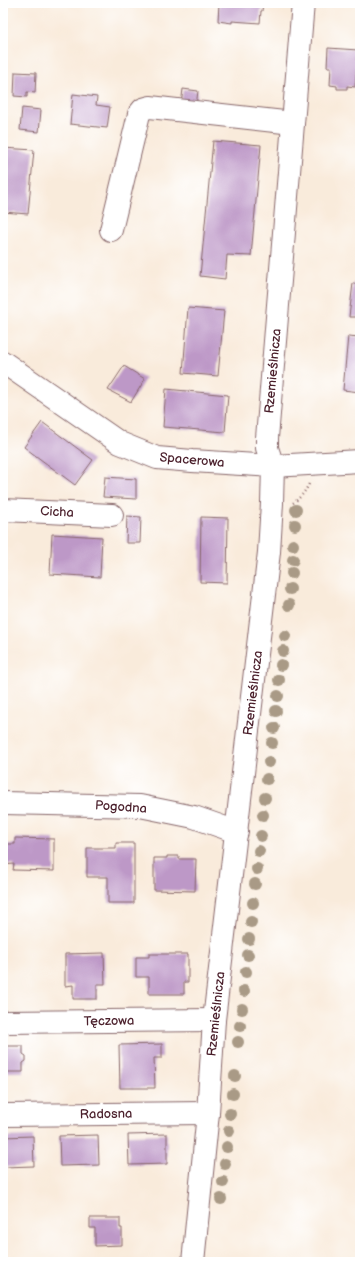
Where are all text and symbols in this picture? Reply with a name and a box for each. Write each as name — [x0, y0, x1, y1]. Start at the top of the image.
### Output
street label: Rzemieślnicza — [261, 328, 285, 414]
street label: Spacerowa — [159, 449, 225, 471]
street label: Cicha — [40, 503, 74, 521]
street label: Rzemieślnicza — [240, 650, 266, 736]
street label: Pogodna — [94, 797, 148, 817]
street label: Rzemieślnicza — [204, 971, 228, 1057]
street label: Tęczowa — [84, 1013, 134, 1029]
street label: Radosna — [80, 1106, 132, 1122]

